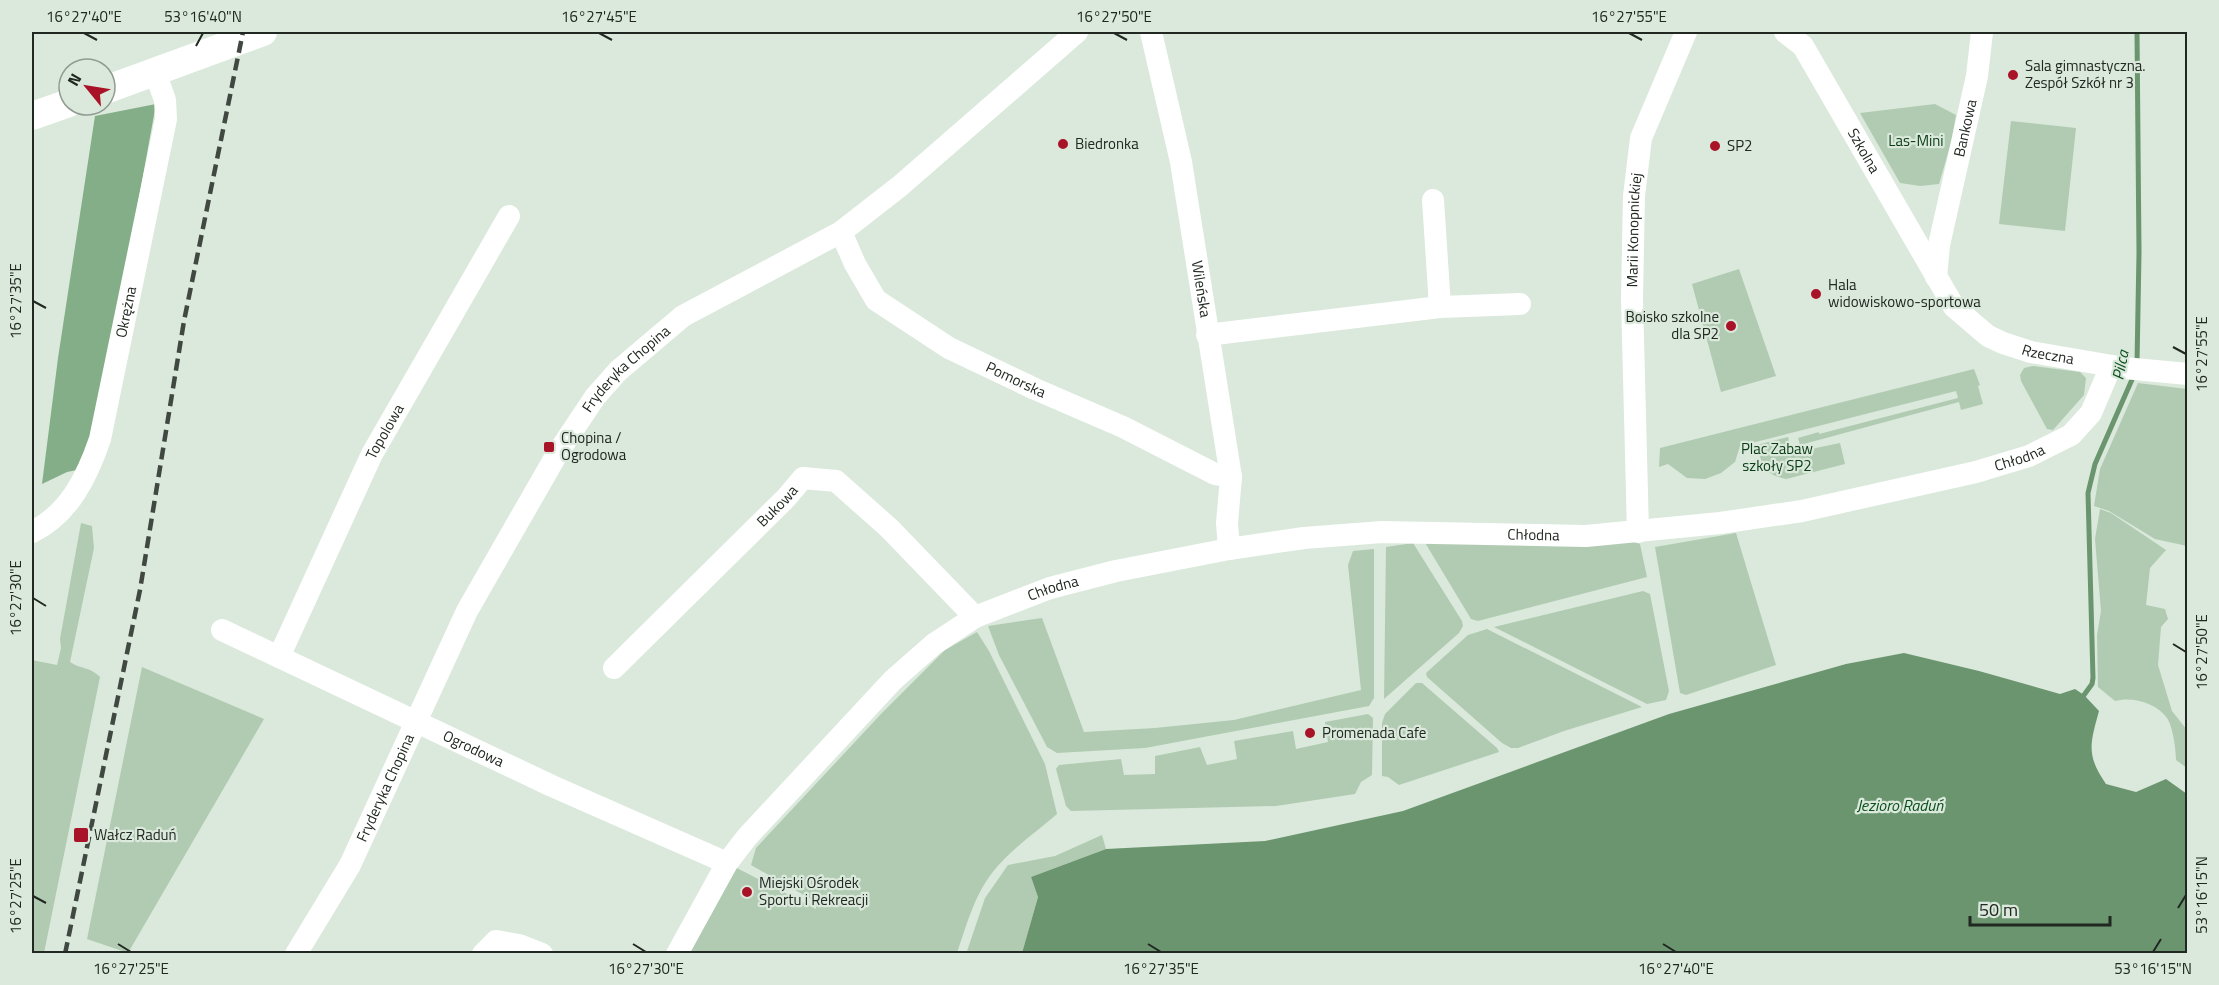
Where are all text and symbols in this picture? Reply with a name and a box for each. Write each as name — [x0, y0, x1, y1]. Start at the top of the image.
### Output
text: 16°27'40"E — [46, 5, 122, 28]
text: 53°16'40"N — [164, 5, 242, 28]
text: 16°27'45"E — [561, 5, 637, 28]
text: 16°27'50"E — [1076, 5, 1152, 28]
text: 16°27'55"E — [1591, 5, 1667, 28]
place label: Sala gimnastyczna. Zespół Szkół nr 3 — [2025, 54, 2146, 94]
north arrow — [57, 57, 117, 117]
marker: Sala gimnastyczna. Zespół Szkół nr 3 — [2006, 68, 2020, 82]
text: N — [61, 69, 87, 90]
street label: Bankowa — [1947, 96, 1983, 159]
street label: Szkolna — [1842, 124, 1887, 178]
park label: Las-Mini — [1888, 129, 1944, 152]
place label: Biedronka — [1075, 132, 1139, 155]
place label: SP2 — [1727, 134, 1752, 157]
marker: Biedronka — [1056, 137, 1070, 151]
marker: SP2 — [1708, 139, 1722, 153]
street label: Marii Konopnickiej — [1620, 172, 1648, 288]
street label: Wileńska — [1186, 259, 1218, 320]
text: 16°27'35"E — [4, 263, 27, 339]
place label: Hala widowiskowo-sportowa — [1828, 273, 1981, 313]
street label: Okrężna — [109, 284, 142, 340]
marker: Hala widowiskowo-sportowa — [1809, 287, 1823, 301]
place label: Boisko szkolne dla SP2 — [1626, 305, 1719, 345]
text: 16°27'55"E — [2190, 316, 2213, 392]
street label: Fryderyka Chopina — [576, 319, 675, 417]
marker: Boisko szkolne dla SP2 — [1724, 319, 1738, 333]
street label: Rzeczna — [2019, 338, 2076, 370]
water label: Pilca — [2105, 347, 2135, 382]
street label: Pomorska — [982, 355, 1050, 404]
street label: Topolowa — [359, 399, 410, 463]
place label: Chopina / Ogrodowa — [561, 426, 627, 466]
park label: Plac Zabaw szkoły SP2 — [1741, 437, 1813, 477]
street label: Chłodna — [1991, 438, 2049, 477]
marker: Chopina / Ogrodowa — [542, 440, 556, 454]
street label: Bukowa — [751, 479, 804, 532]
street label: Chłodna — [1507, 522, 1560, 546]
text: 16°27'30"E — [4, 560, 27, 636]
street label: Chłodna — [1024, 569, 1081, 607]
text: 16°27'50"E — [2190, 614, 2213, 690]
place label: Promenada Cafe — [1322, 721, 1426, 744]
street label: Ogrodowa — [439, 724, 508, 773]
marker: Promenada Cafe — [1303, 726, 1317, 740]
street label: Fryderyka Chopina — [350, 729, 420, 846]
water label: Jezioro Raduń — [1857, 793, 1944, 817]
place label: Wałcz Raduń — [94, 823, 177, 846]
marker: Wałcz Raduń — [72, 826, 90, 844]
text: 53°16'15"N — [2190, 856, 2213, 934]
text: 16°27'25"E — [4, 858, 27, 934]
place label: Miejski Ośrodek Sportu i Rekreacji — [759, 871, 868, 911]
marker: Miejski Ośrodek Sportu i Rekreacji — [740, 885, 754, 899]
scale bar — [1970, 889, 2110, 927]
text: 50 m — [1979, 896, 2018, 923]
text: 16°27'25"E — [93, 957, 169, 980]
text: 16°27'30"E — [608, 957, 684, 980]
text: 16°27'35"E — [1123, 957, 1199, 980]
text: 16°27'40"E — [1638, 957, 1714, 980]
text: 53°16'15"N — [2114, 957, 2192, 980]

